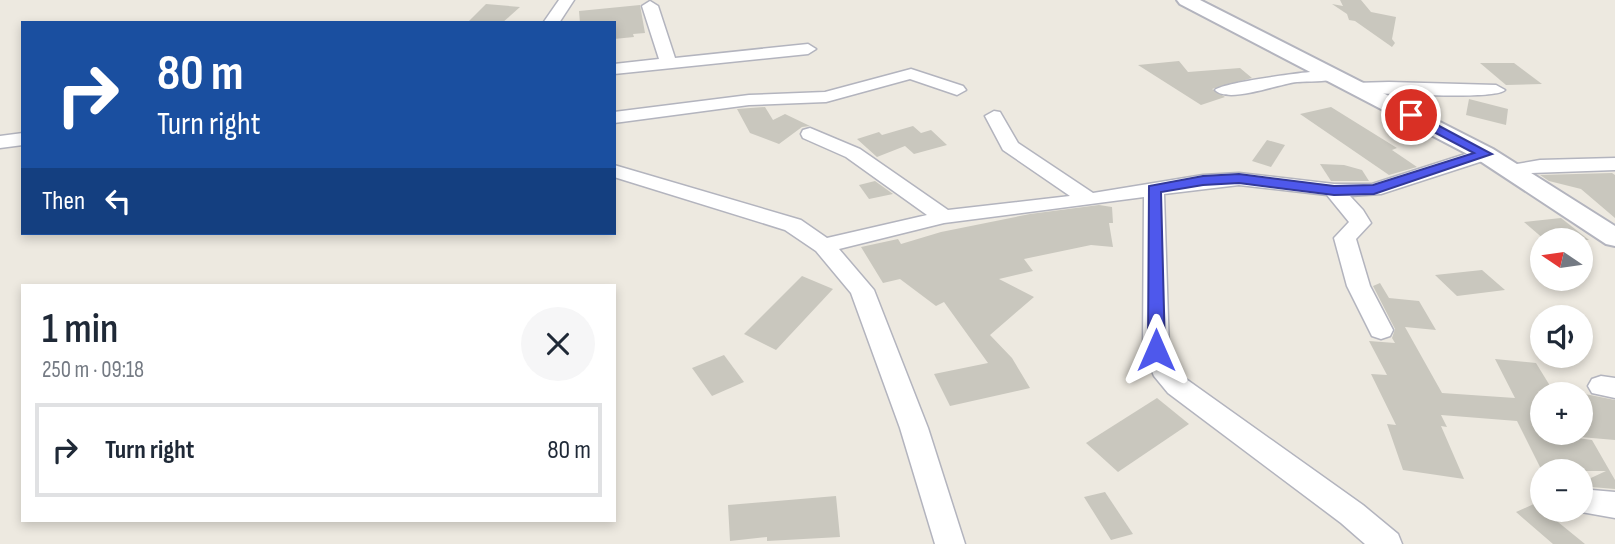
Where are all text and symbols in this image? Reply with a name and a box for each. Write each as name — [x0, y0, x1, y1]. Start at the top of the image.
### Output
text: 80 m — [157, 45, 244, 104]
icon: right — [42, 49, 133, 140]
pin — [1381, 85, 1441, 145]
icon: arrive — [1392, 96, 1430, 134]
text: Turn right — [157, 105, 261, 144]
icon: left — [99, 182, 137, 220]
text: Then — [42, 186, 85, 217]
north arrow — [1530, 228, 1592, 290]
map controls — [1530, 228, 1593, 522]
text: 1 min — [42, 304, 118, 355]
button: sound — [1530, 305, 1593, 368]
button: close — [521, 307, 595, 381]
position arrow — [1119, 313, 1193, 387]
text: 250 m · 09:18 — [42, 356, 144, 384]
button: + — [1530, 382, 1593, 445]
icon: right — [46, 431, 84, 469]
text: Turn right — [105, 435, 194, 466]
text: 80 m — [547, 435, 591, 466]
button: − — [1530, 459, 1593, 522]

